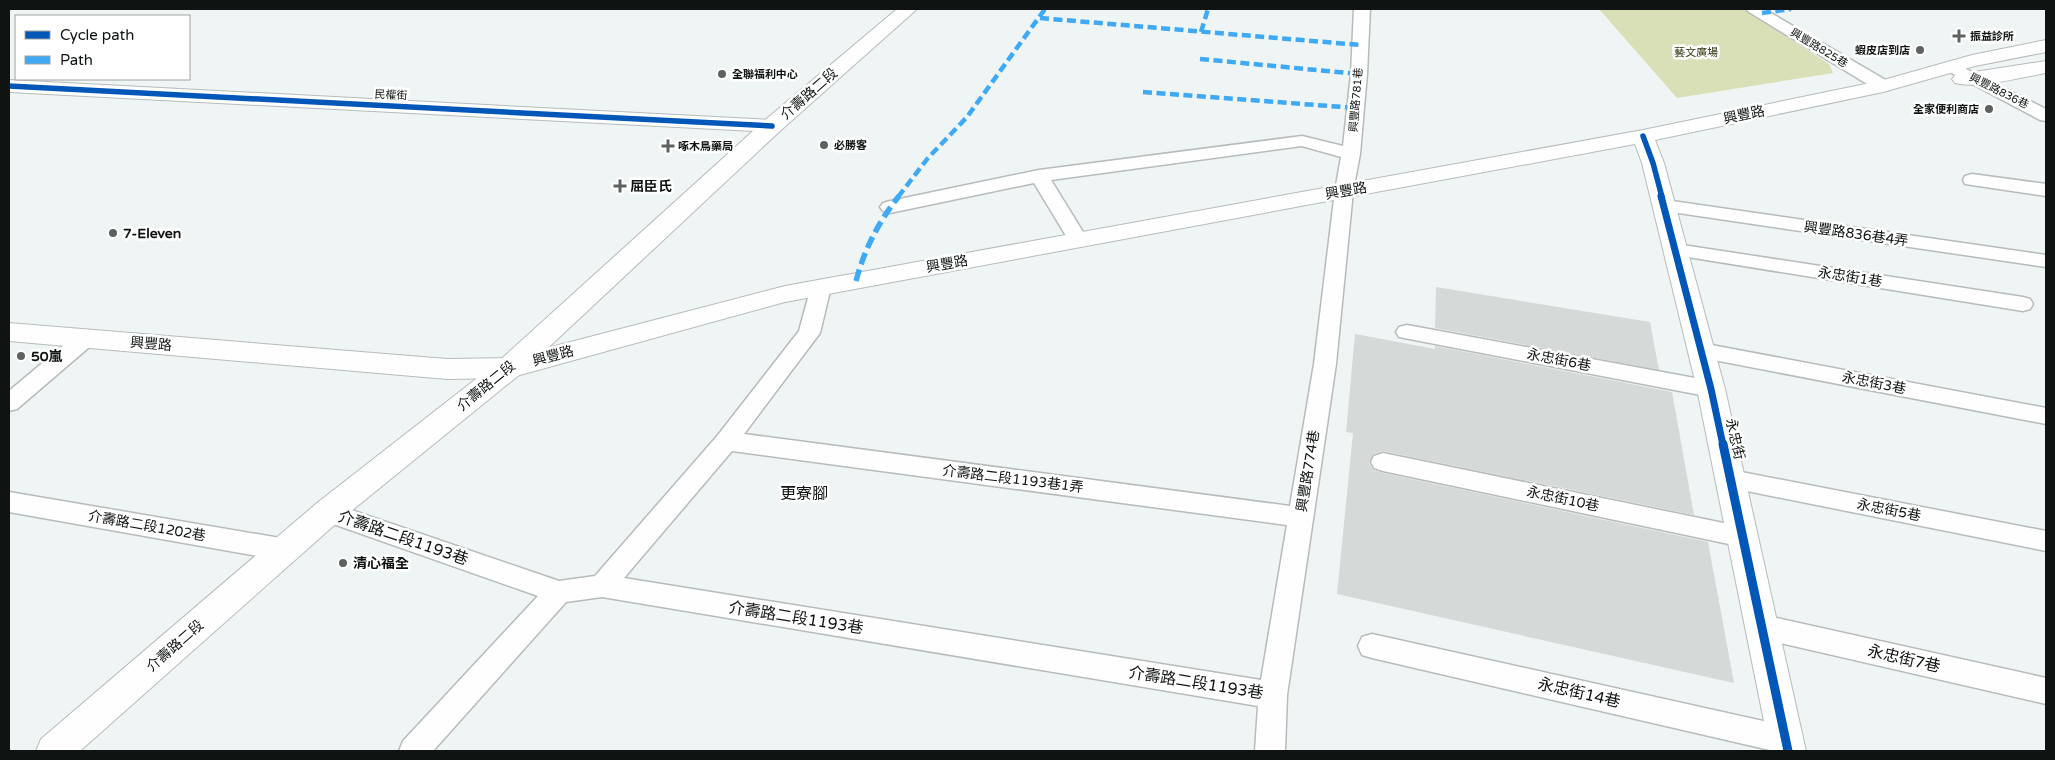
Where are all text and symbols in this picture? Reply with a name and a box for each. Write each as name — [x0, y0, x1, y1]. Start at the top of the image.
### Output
legend — [15, 15, 190, 80]
text: Cycle path — [60, 26, 134, 44]
street label: 興豐路825巷 — [1788, 26, 1850, 70]
marker: 振益診所 — [1952, 29, 1966, 43]
place label: 振益診所 — [1970, 30, 2014, 43]
place label: 蝦皮店到店 — [1855, 44, 1910, 57]
marker: 蝦皮店到店 — [1914, 44, 1926, 56]
park label: 藝文廣場 — [1674, 46, 1718, 59]
text: Path — [60, 51, 93, 69]
street label: 介壽路二段 — [777, 65, 841, 123]
street label: 興豐路781巷 — [1347, 67, 1365, 133]
marker: 全聯福利中心 — [716, 68, 728, 80]
place label: 全聯福利中心 — [732, 68, 798, 81]
street label: 興豐路836巷 — [1967, 71, 2031, 111]
street label: 民權街 — [374, 88, 408, 102]
street label: 興豐路 — [1722, 102, 1766, 128]
place label: 全家便利商店 — [1913, 103, 1979, 116]
marker: 全家便利商店 — [1983, 103, 1995, 115]
marker: 必勝客 — [818, 139, 830, 151]
place label: 必勝客 — [834, 139, 867, 152]
marker: 啄木鳥藥局 — [662, 140, 674, 152]
place label: 啄木鳥藥局 — [678, 140, 733, 153]
place label: 屈臣氏 — [630, 178, 672, 195]
street label: 興豐路 — [1324, 179, 1368, 203]
marker: 屈臣氏 — [614, 180, 626, 192]
street label: 興豐路836巷4弄 — [1803, 218, 1909, 250]
place label: 7-Eleven — [123, 225, 181, 242]
marker: 7-Eleven — [107, 227, 119, 239]
street label: 興豐路 — [925, 252, 969, 276]
street label: 永忠街1巷 — [1817, 264, 1883, 290]
street label: 興豐路 — [129, 334, 173, 354]
street label: 興豐路 — [531, 342, 575, 370]
street label: 永忠街6巷 — [1526, 345, 1592, 375]
place label: 50嵐 — [31, 348, 63, 365]
marker: 50嵐 — [15, 350, 27, 362]
street label: 介壽路二段 — [453, 357, 519, 415]
street label: 永忠街3巷 — [1841, 368, 1907, 398]
street label: 永忠街 — [1722, 417, 1748, 461]
street label: 興豐路774巷 — [1293, 429, 1323, 513]
street label: 介壽路二段1193巷1弄 — [942, 462, 1084, 496]
street label: 永忠街10巷 — [1525, 483, 1601, 515]
district label: 更寮腳 — [780, 484, 828, 504]
street label: 永忠街5巷 — [1856, 495, 1922, 525]
street label: 介壽路二段1193巷 — [335, 506, 471, 570]
street label: 介壽路二段1202巷 — [87, 507, 207, 545]
place label: 清心福全 — [353, 555, 409, 572]
marker: 清心福全 — [337, 557, 349, 569]
street label: 介壽路二段1193巷 — [727, 597, 865, 639]
street label: 介壽路二段 — [143, 617, 207, 675]
street label: 永忠街7巷 — [1866, 641, 1942, 677]
street label: 介壽路二段1193巷 — [1127, 662, 1265, 704]
street label: 永忠街14巷 — [1536, 674, 1622, 712]

